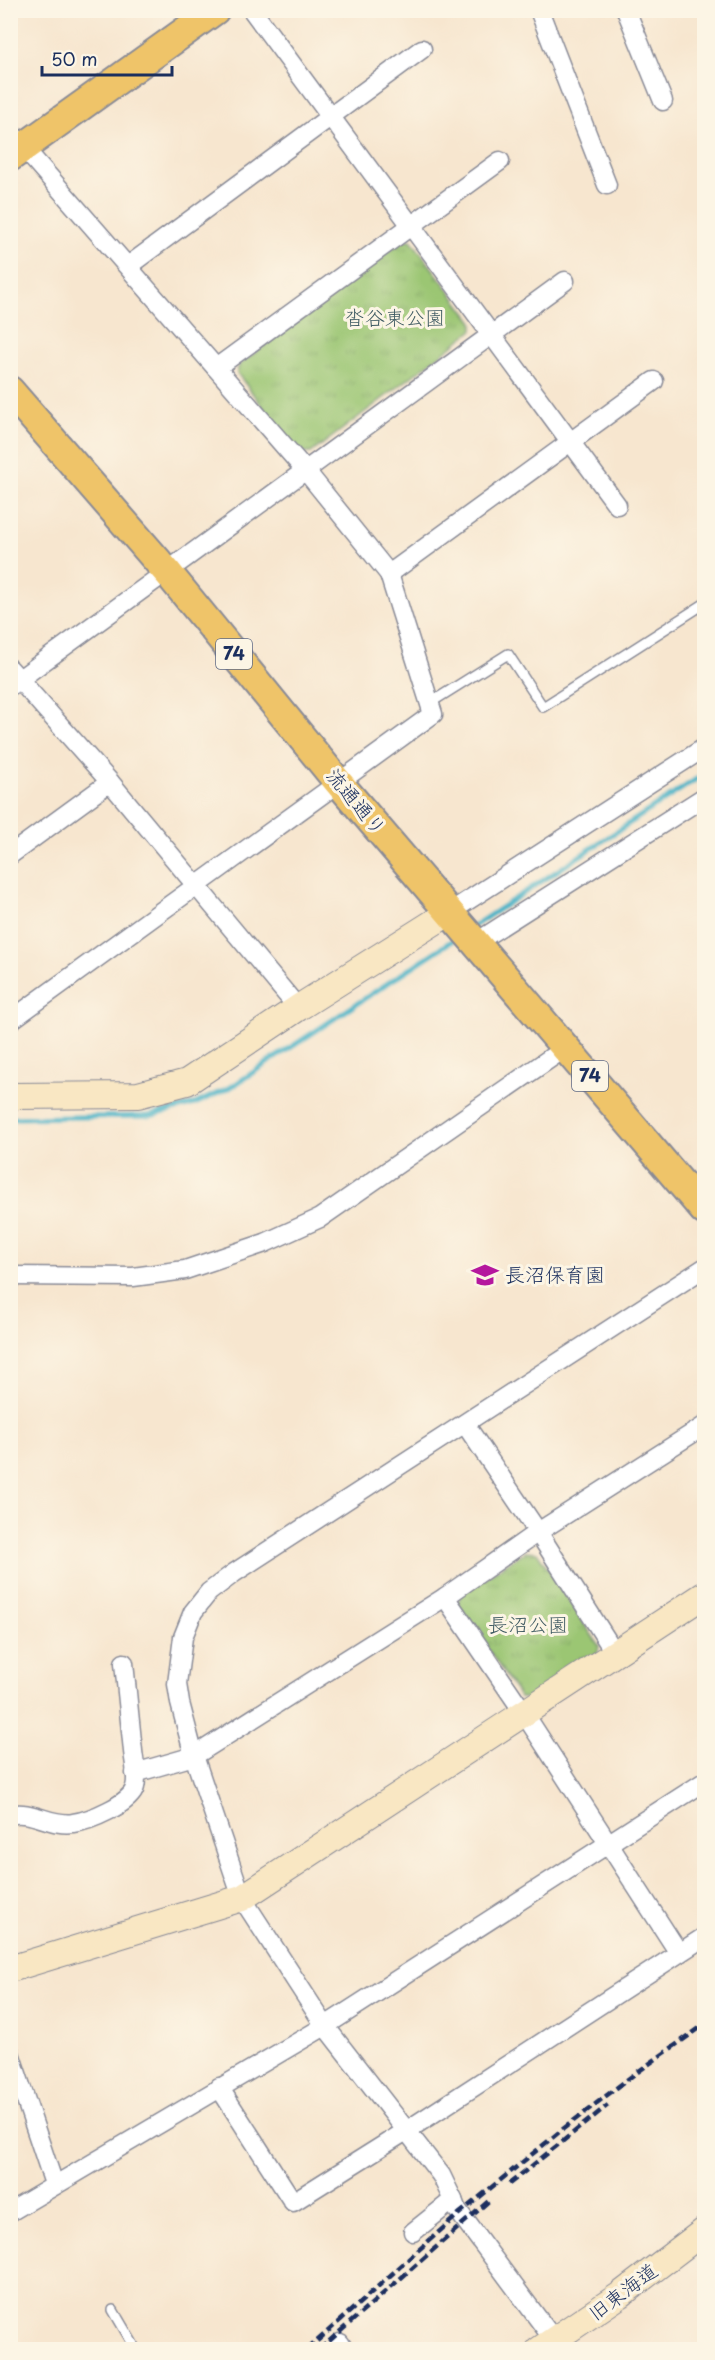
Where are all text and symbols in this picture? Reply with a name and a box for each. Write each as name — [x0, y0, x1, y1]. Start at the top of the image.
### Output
scale bar — [42, 39, 172, 77]
text: 50 m — [51, 45, 98, 72]
park label: 沓谷東公園 — [345, 302, 445, 332]
road number: 74 — [216, 639, 252, 669]
street label: 流通通り — [320, 761, 394, 842]
road number: 74 — [572, 1061, 608, 1091]
place label: 長沼保育園 — [505, 1259, 605, 1289]
school or university icon: 長沼保育園 — [470, 1260, 500, 1290]
park label: 長沼公園 — [488, 1609, 568, 1639]
street label: 旧東海道 — [581, 2255, 663, 2327]

